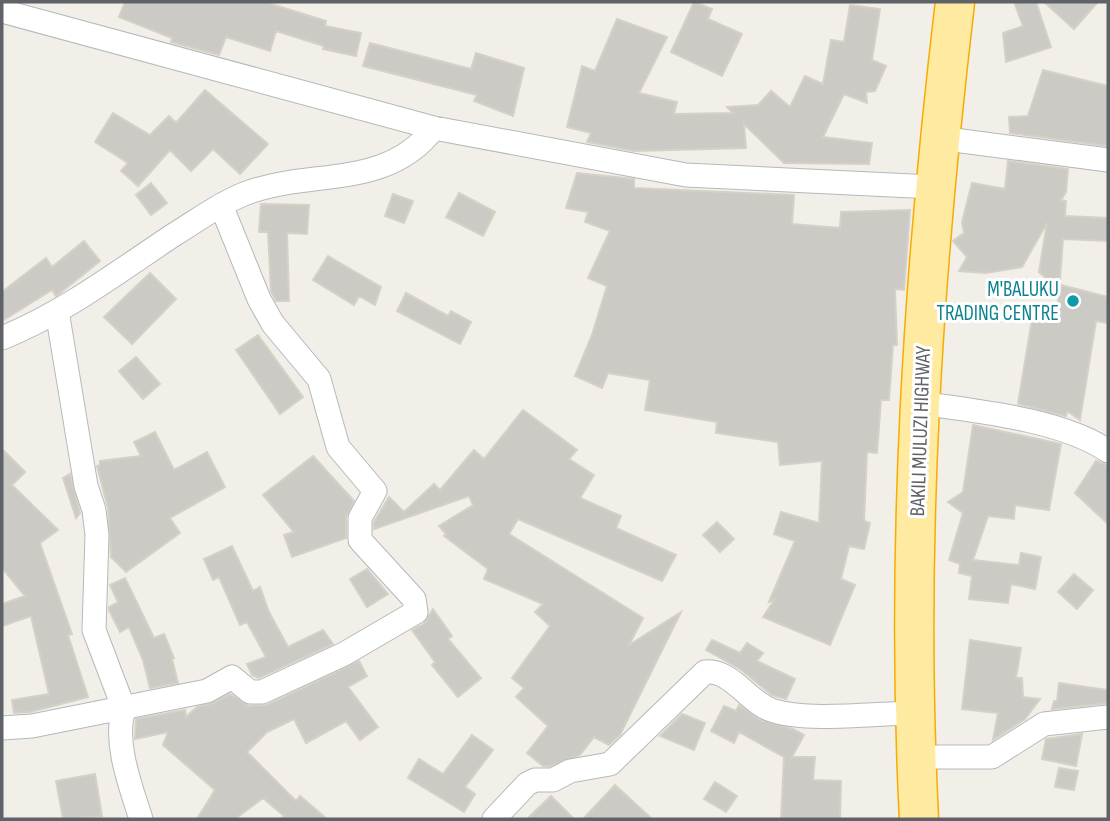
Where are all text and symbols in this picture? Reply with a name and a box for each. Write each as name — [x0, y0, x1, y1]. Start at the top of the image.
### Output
place label: M'BALUKU TRADING CENTRE — [936, 277, 1059, 326]
marker: M'BALUKU TRADING CENTRE — [1065, 293, 1081, 309]
street label: BAKILI MULUZI HIGHWAY — [905, 345, 936, 517]

